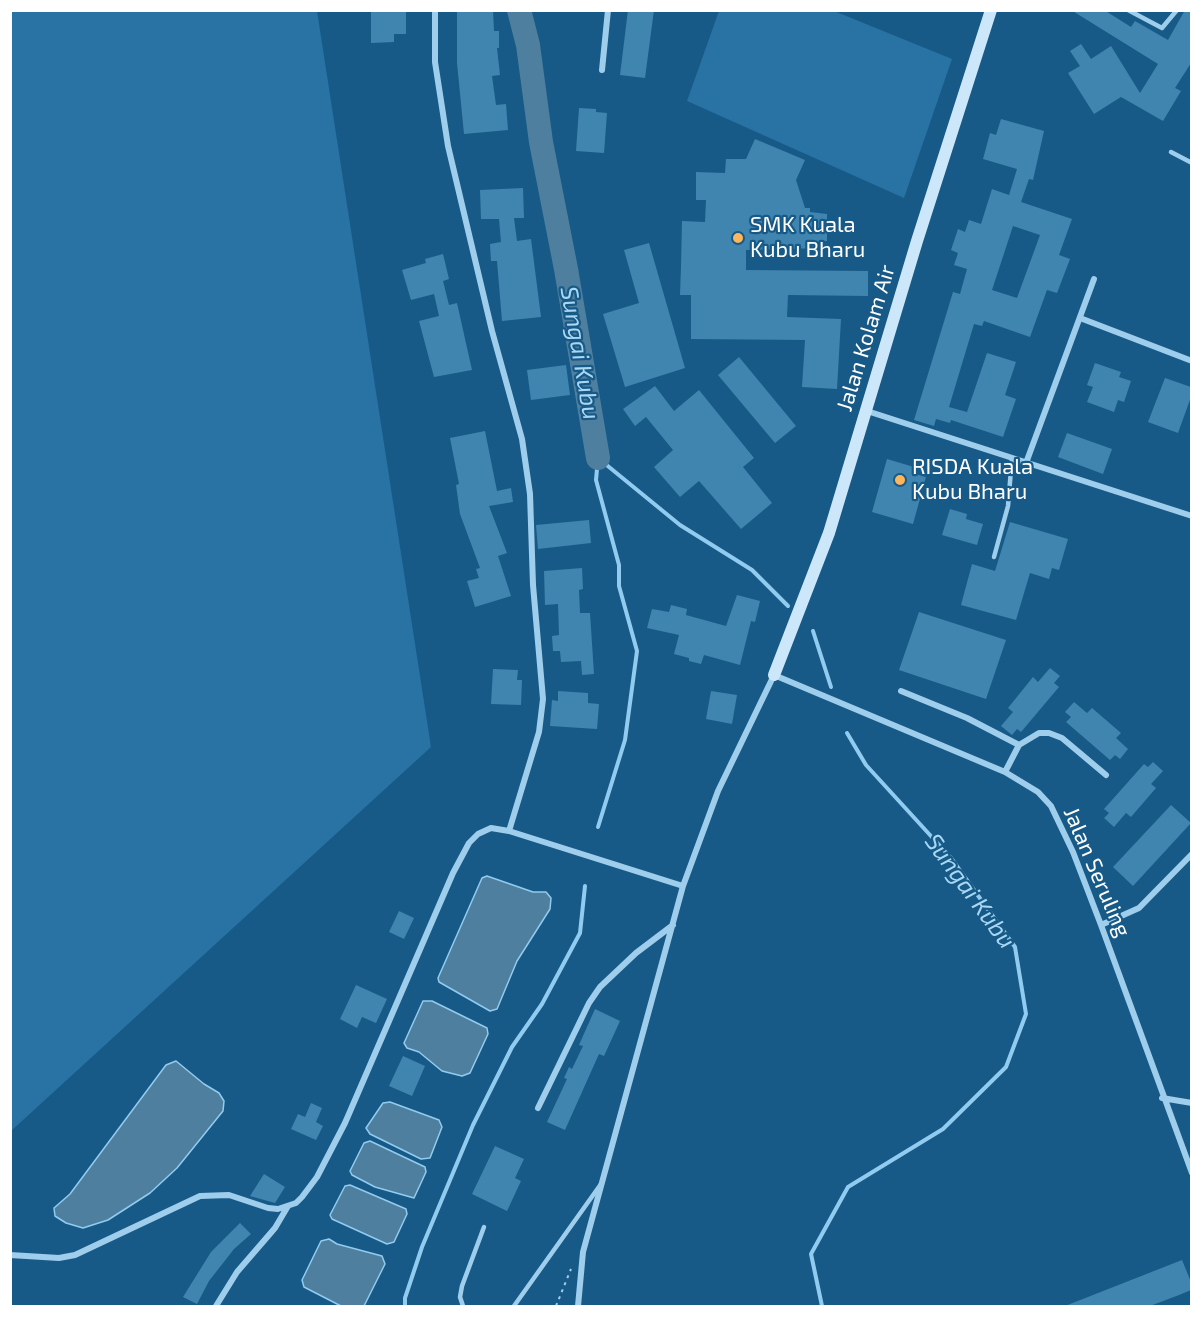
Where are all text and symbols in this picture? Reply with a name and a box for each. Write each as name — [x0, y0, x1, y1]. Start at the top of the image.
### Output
place label: SMK Kuala Kubu Bharu — [750, 212, 865, 264]
marker: SMK Kuala Kubu Bharu — [731, 231, 745, 245]
street label: Jalan Kolam Air — [831, 262, 901, 414]
water label: Sungai Kubu — [554, 284, 606, 422]
place label: RISDA Kuala Kubu Bharu — [912, 454, 1033, 506]
marker: RISDA Kuala Kubu Bharu — [893, 473, 907, 487]
street label: Jalan Seruling — [1058, 803, 1136, 941]
water label: Sungai Kubu — [919, 828, 1021, 954]

